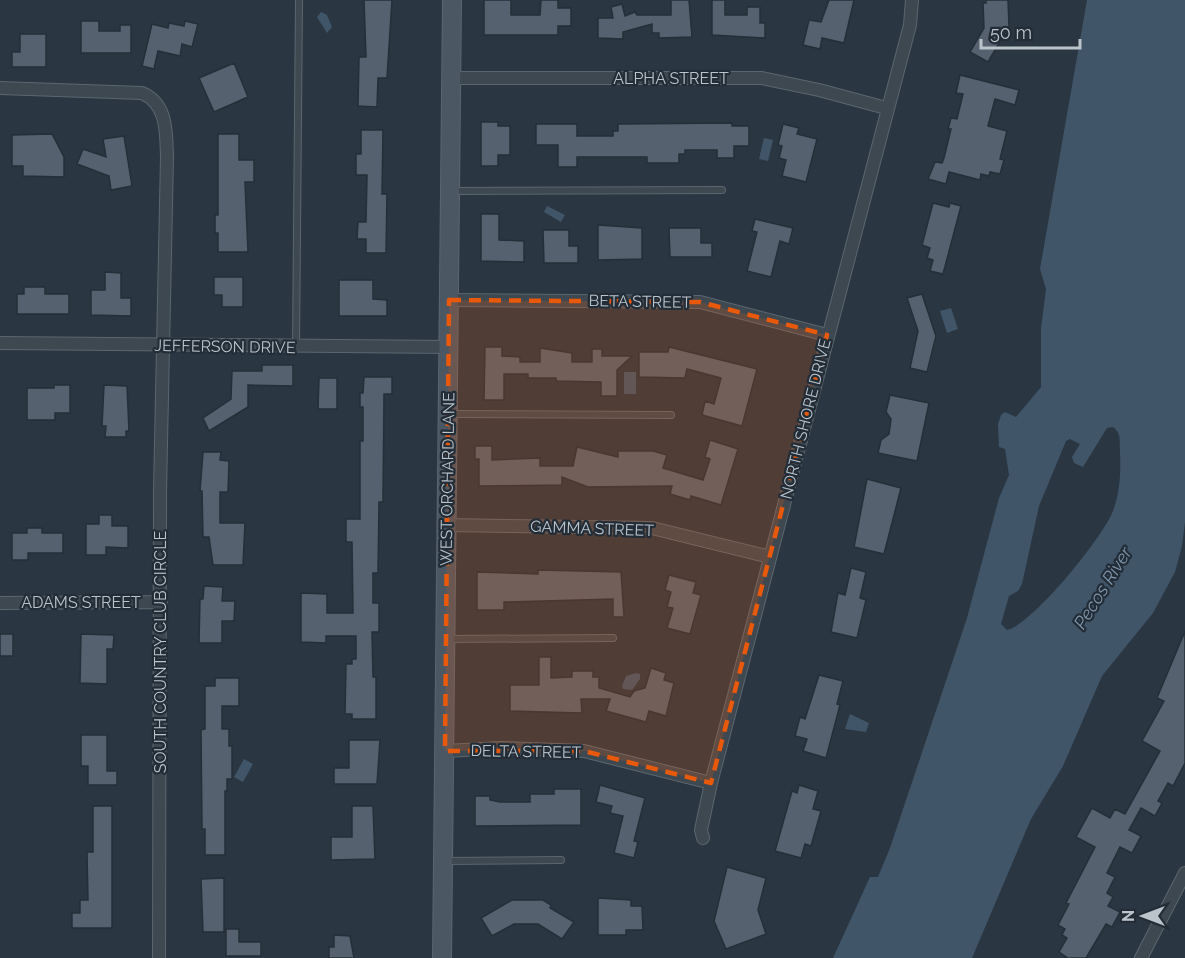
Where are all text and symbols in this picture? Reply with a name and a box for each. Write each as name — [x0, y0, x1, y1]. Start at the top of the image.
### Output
scale bar — [981, 12, 1080, 50]
text: 50 m — [990, 22, 1032, 43]
street label: ALPHA STREET — [613, 69, 729, 88]
street label: BETA STREET — [589, 291, 692, 312]
street label: JEFFERSON DRIVE — [154, 336, 296, 357]
street label: NORTH SHORE DRIVE — [776, 337, 835, 501]
street label: WEST ORCHARD LANE — [436, 392, 459, 566]
street label: GAMMA STREET — [530, 517, 654, 540]
street label: SOUTH COUNTRY CLUB CIRCLE — [151, 530, 170, 773]
water label: Pecos River — [1069, 542, 1136, 633]
street label: ADAMS STREET — [21, 593, 141, 612]
street label: DELTA STREET — [470, 741, 582, 762]
north arrow — [1113, 886, 1173, 946]
text: N — [1119, 910, 1138, 922]

